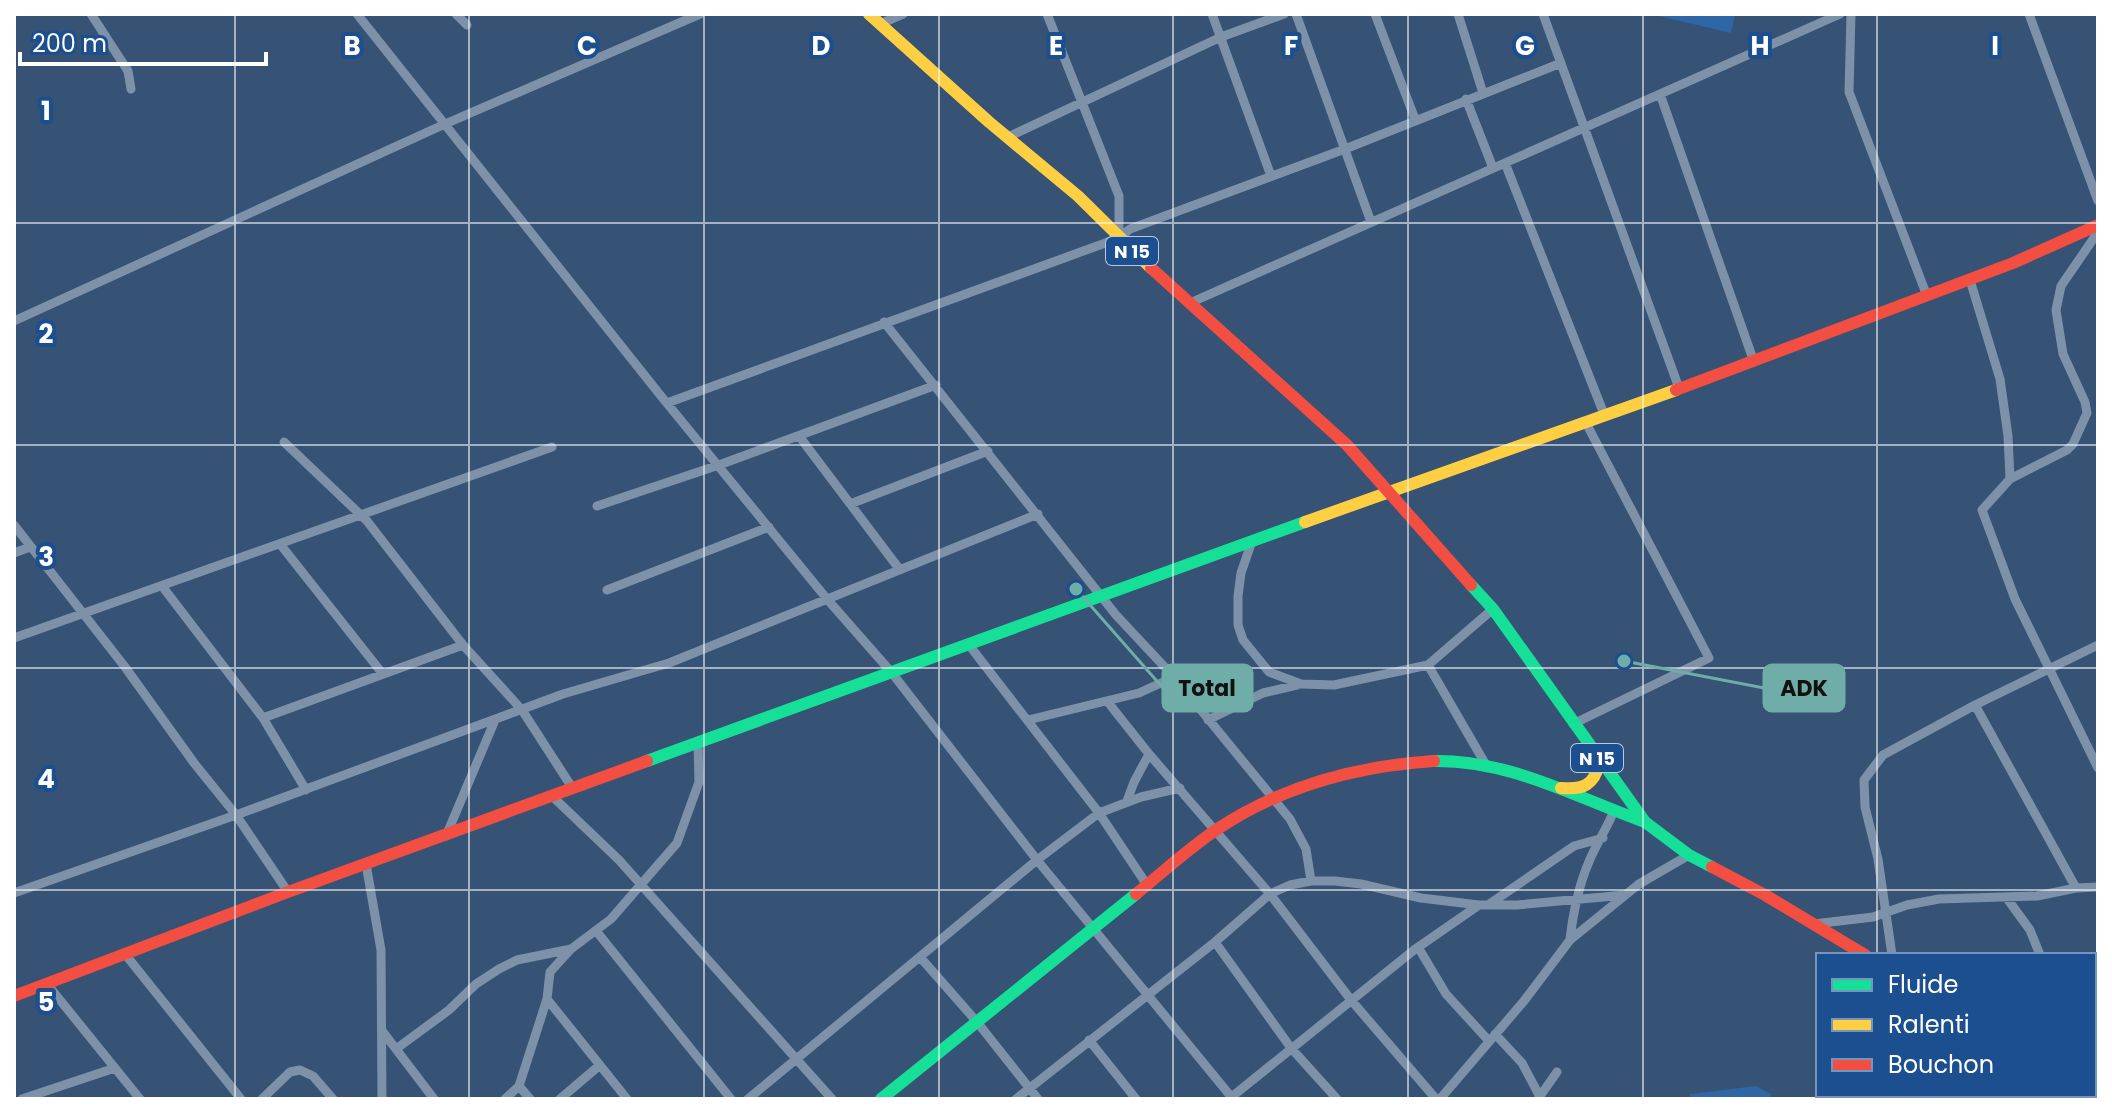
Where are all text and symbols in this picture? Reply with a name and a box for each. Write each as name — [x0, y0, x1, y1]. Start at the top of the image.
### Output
scale bar — [20, 16, 266, 66]
text: 200 m — [32, 27, 107, 60]
text: B — [343, 28, 361, 64]
text: C — [577, 28, 597, 64]
text: D — [812, 28, 831, 64]
text: E — [1049, 28, 1063, 64]
text: F — [1284, 28, 1298, 64]
text: G — [1515, 28, 1535, 64]
text: H — [1750, 28, 1770, 64]
text: I — [1991, 28, 1999, 64]
text: 1 — [41, 93, 51, 129]
road number: N 15 — [1106, 237, 1158, 265]
text: 2 — [39, 316, 54, 352]
text: 3 — [38, 539, 54, 575]
callout: Total — [1163, 665, 1252, 711]
callout: ADK — [1764, 665, 1844, 711]
text: Total — [1178, 673, 1236, 704]
text: ADK — [1780, 673, 1828, 704]
road number: N 15 — [1571, 744, 1623, 772]
text: 4 — [37, 761, 55, 797]
legend — [1816, 953, 2096, 1097]
text: Fluide — [1888, 968, 1958, 1001]
text: 5 — [38, 984, 54, 1020]
text: Ralenti — [1888, 1008, 1970, 1041]
text: Bouchon — [1888, 1048, 1994, 1081]

